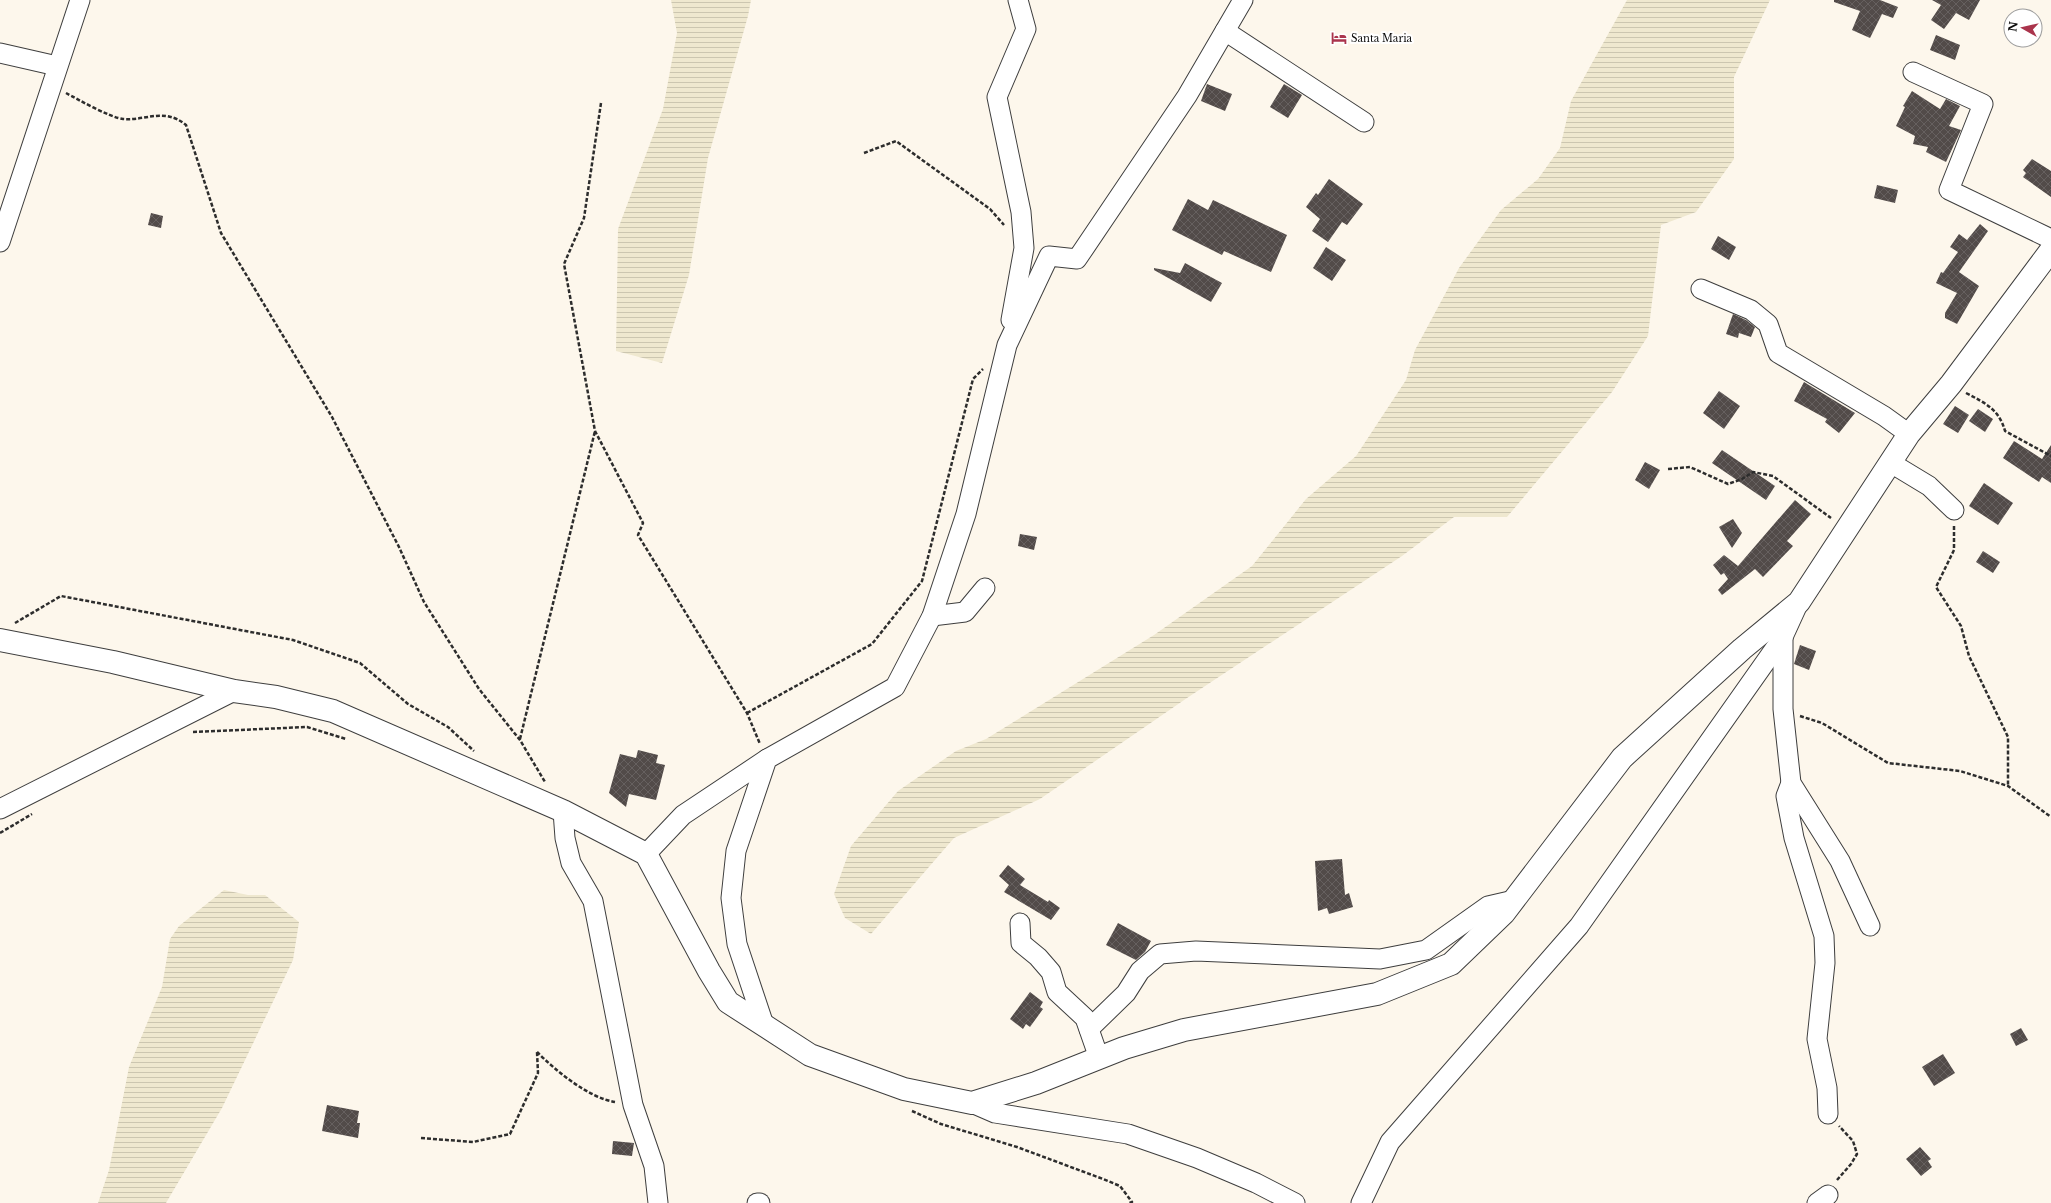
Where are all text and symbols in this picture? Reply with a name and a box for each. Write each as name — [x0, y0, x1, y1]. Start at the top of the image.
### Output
north arrow — [2003, 8, 2043, 48]
text: N — [2005, 20, 2021, 33]
hotel icon: Santa Maria — [1330, 29, 1348, 47]
place label: Santa Maria — [1351, 32, 1413, 45]

